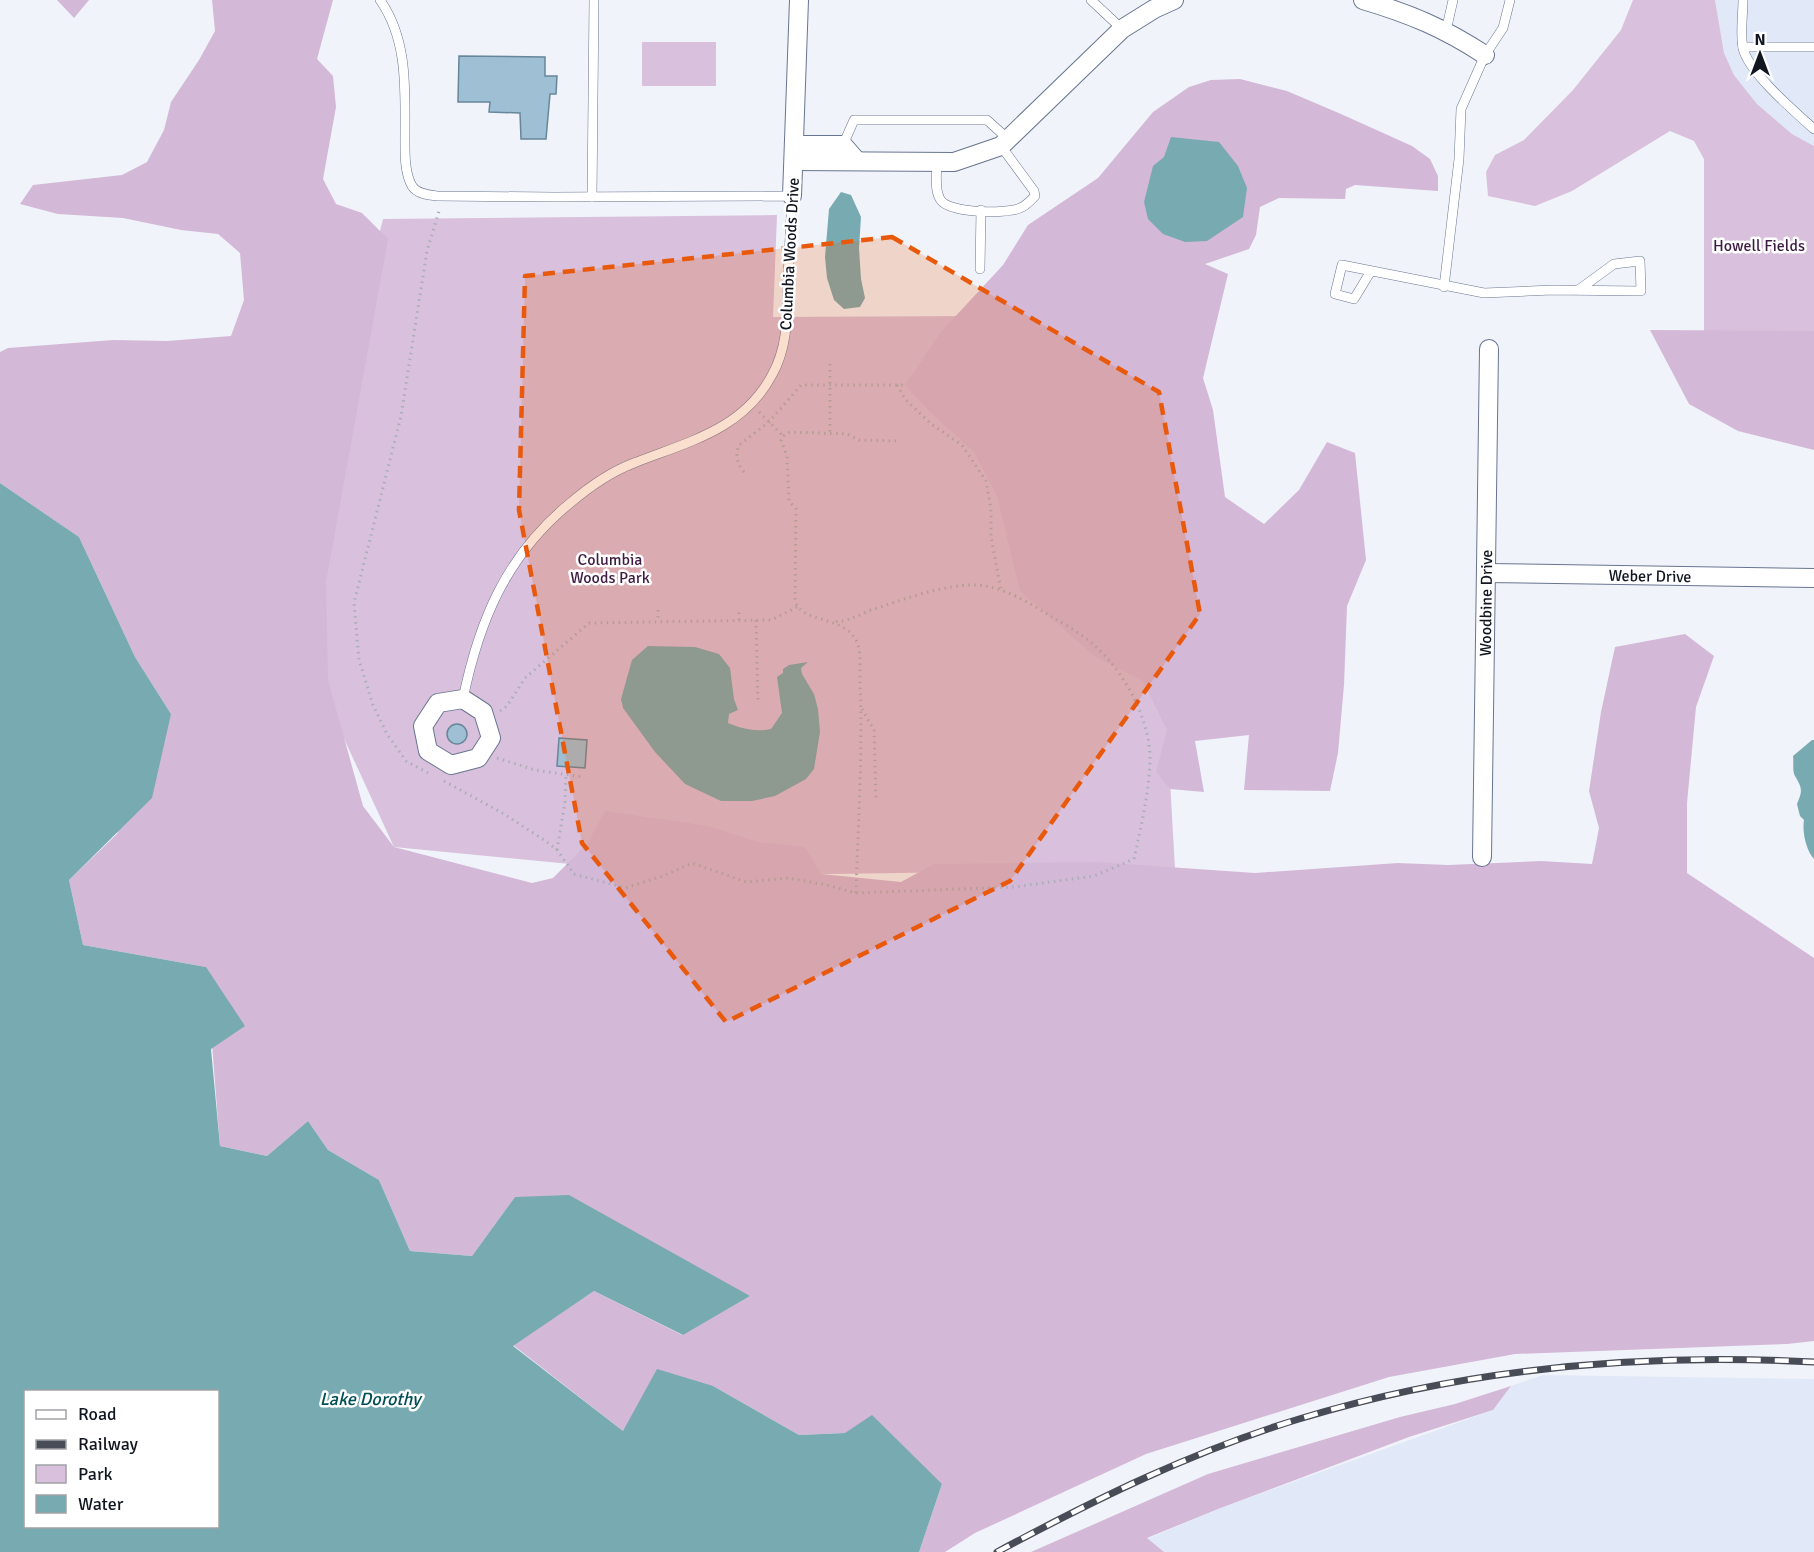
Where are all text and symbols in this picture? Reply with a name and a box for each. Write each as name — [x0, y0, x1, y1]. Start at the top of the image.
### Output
north arrow — [1730, 24, 1790, 84]
text: N — [1754, 30, 1766, 50]
street label: Columbia Woods Drive — [776, 177, 804, 331]
park label: Howell Fields — [1713, 236, 1805, 256]
street label: Woodbine Drive — [1476, 549, 1497, 657]
park label: Columbia Woods Park — [570, 550, 650, 588]
street label: Weber Drive — [1608, 566, 1691, 587]
water label: Lake Dorothy — [320, 1388, 423, 1410]
legend — [24, 1390, 219, 1528]
text: Road — [78, 1403, 117, 1425]
text: Railway — [78, 1433, 139, 1455]
text: Park — [78, 1463, 113, 1485]
text: Water — [78, 1493, 124, 1515]

